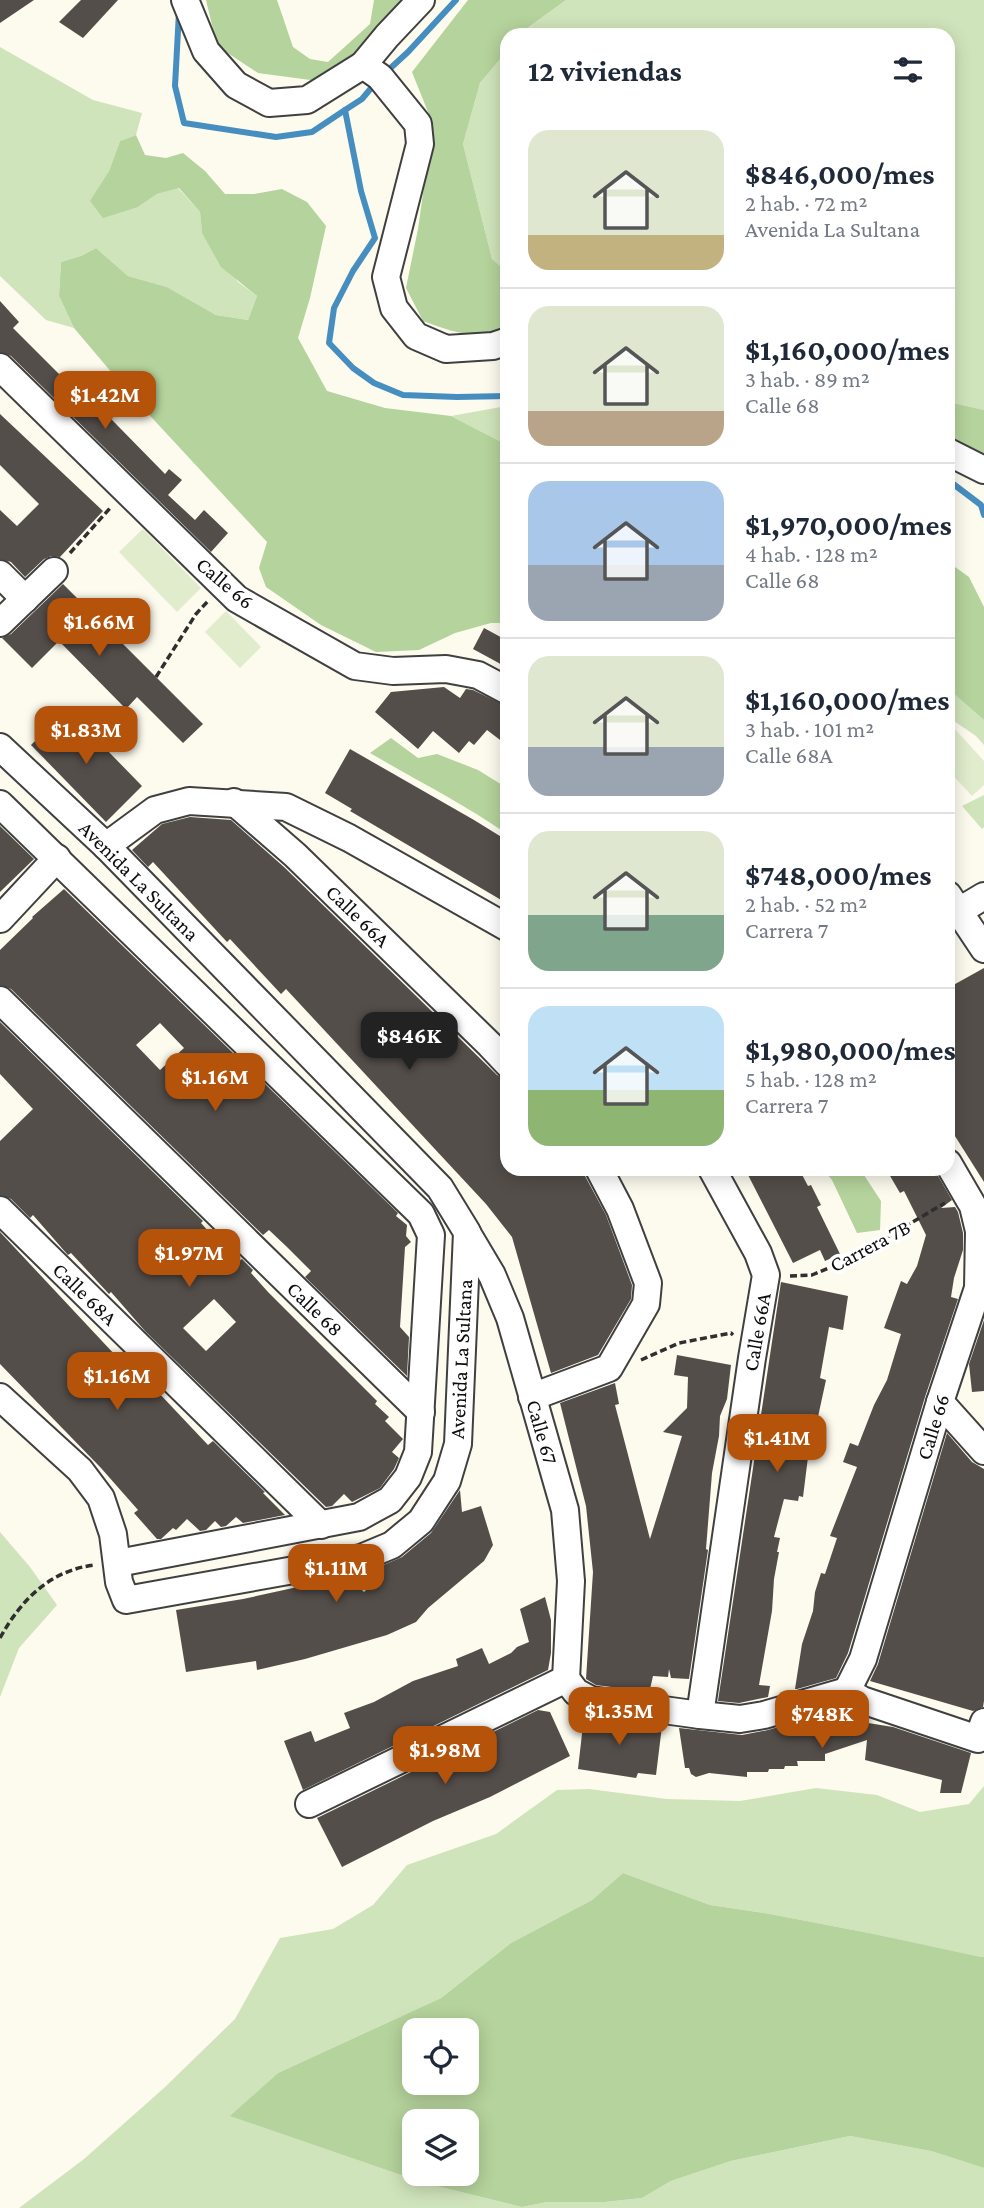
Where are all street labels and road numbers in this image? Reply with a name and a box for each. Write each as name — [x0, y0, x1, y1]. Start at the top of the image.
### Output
street label: Calle 66 — [191, 552, 259, 614]
street label: Avenida La Sultana — [74, 816, 204, 946]
street label: Calle 66A — [321, 880, 395, 952]
street label: Carrera 7B — [826, 1215, 914, 1277]
street label: Calle 68A — [48, 1258, 122, 1330]
street label: Calle 68 — [282, 1277, 348, 1341]
street label: Avenida La Sultana — [445, 1278, 477, 1439]
street label: Calle 66A — [738, 1291, 776, 1373]
street label: Calle 66 — [912, 1391, 954, 1463]
street label: Calle 67 — [521, 1397, 563, 1467]

